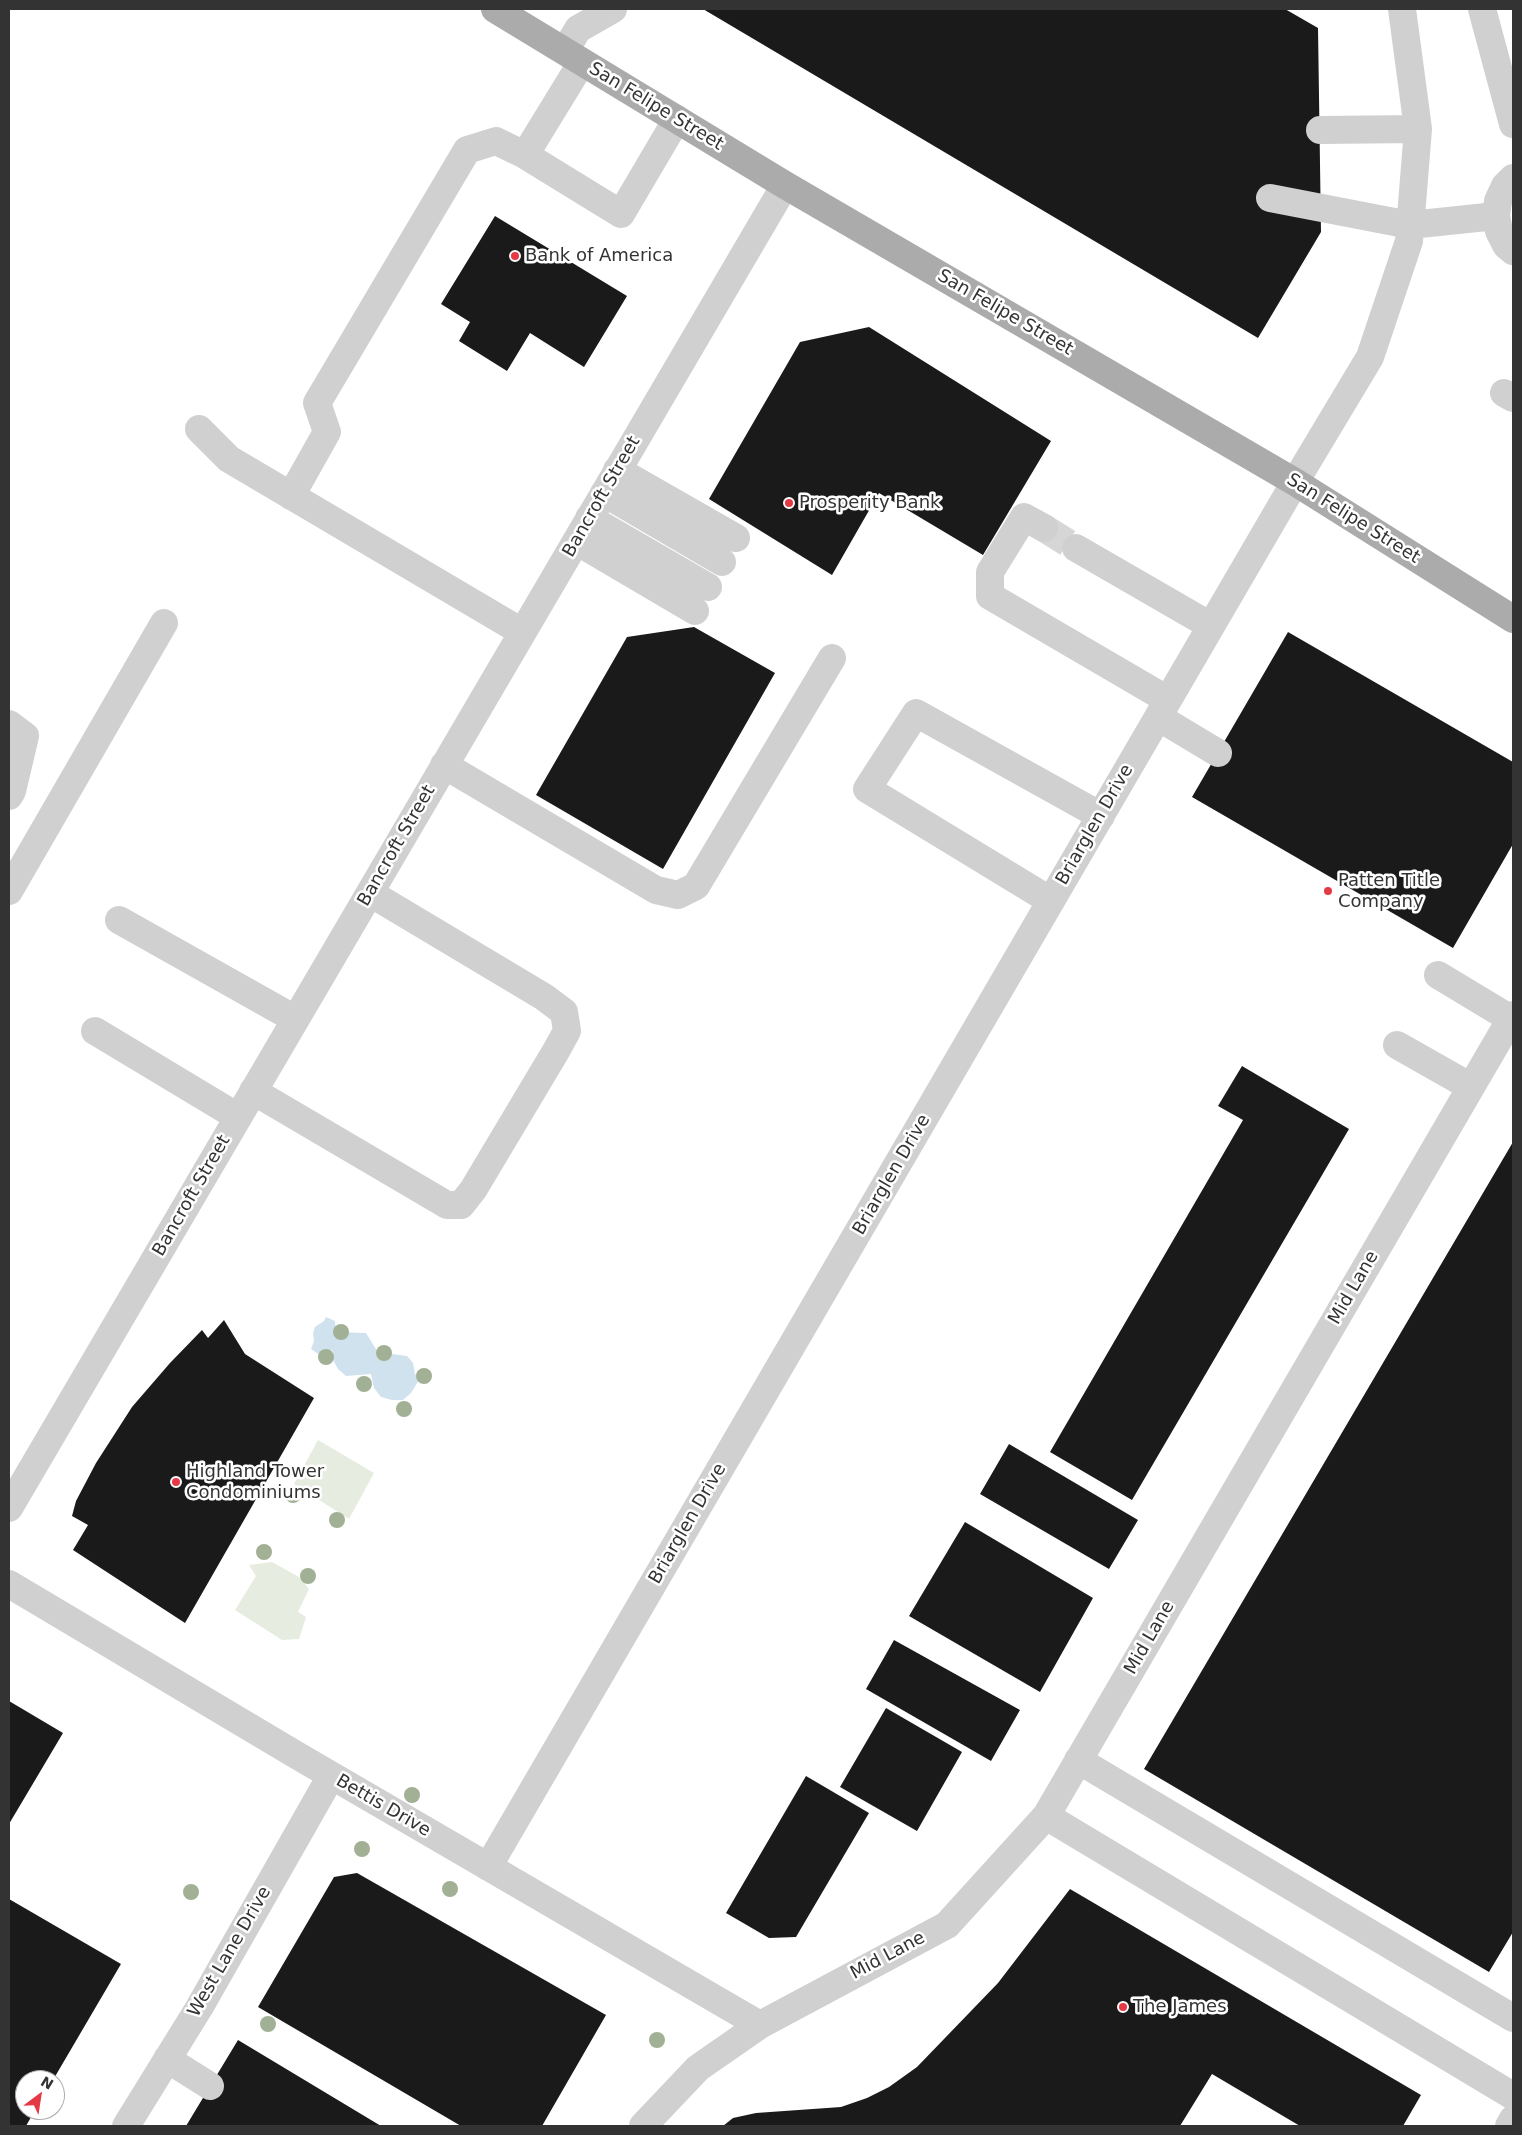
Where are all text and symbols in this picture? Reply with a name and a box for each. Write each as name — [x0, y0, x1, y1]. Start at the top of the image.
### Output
street label: San Felipe Street — [585, 58, 727, 156]
place label: Bank of America — [525, 245, 673, 267]
marker: Bank of America — [509, 250, 521, 262]
street label: San Felipe Street — [933, 265, 1077, 361]
street label: Bancroft Street — [559, 433, 645, 561]
street label: San Felipe Street — [1282, 469, 1424, 569]
place label: Prosperity Bank — [799, 492, 940, 514]
marker: Prosperity Bank — [783, 497, 795, 509]
street label: Briarglen Drive — [1052, 761, 1138, 889]
street label: Bancroft Street — [354, 782, 440, 910]
place label: Patten Title Company — [1338, 870, 1440, 912]
marker: Patten Title Company — [1322, 885, 1334, 897]
street label: Briarglen Drive — [849, 1111, 935, 1239]
street label: Bancroft Street — [149, 1132, 235, 1260]
street label: Mid Lane — [1324, 1247, 1384, 1329]
street label: Briarglen Drive — [645, 1460, 731, 1588]
place label: Highland Tower Condominiums — [186, 1461, 324, 1504]
marker: Highland Tower Condominiums — [170, 1476, 182, 1488]
street label: Mid Lane — [1120, 1597, 1180, 1679]
street label: Bettis Drive — [332, 1770, 434, 1842]
street label: West Lane Drive — [184, 1883, 276, 2021]
street label: Mid Lane — [847, 1927, 929, 1985]
place label: The James — [1133, 1996, 1227, 2018]
marker: The James — [1117, 2001, 1129, 2013]
north arrow — [15, 2070, 65, 2120]
text: N — [38, 2073, 56, 2093]

